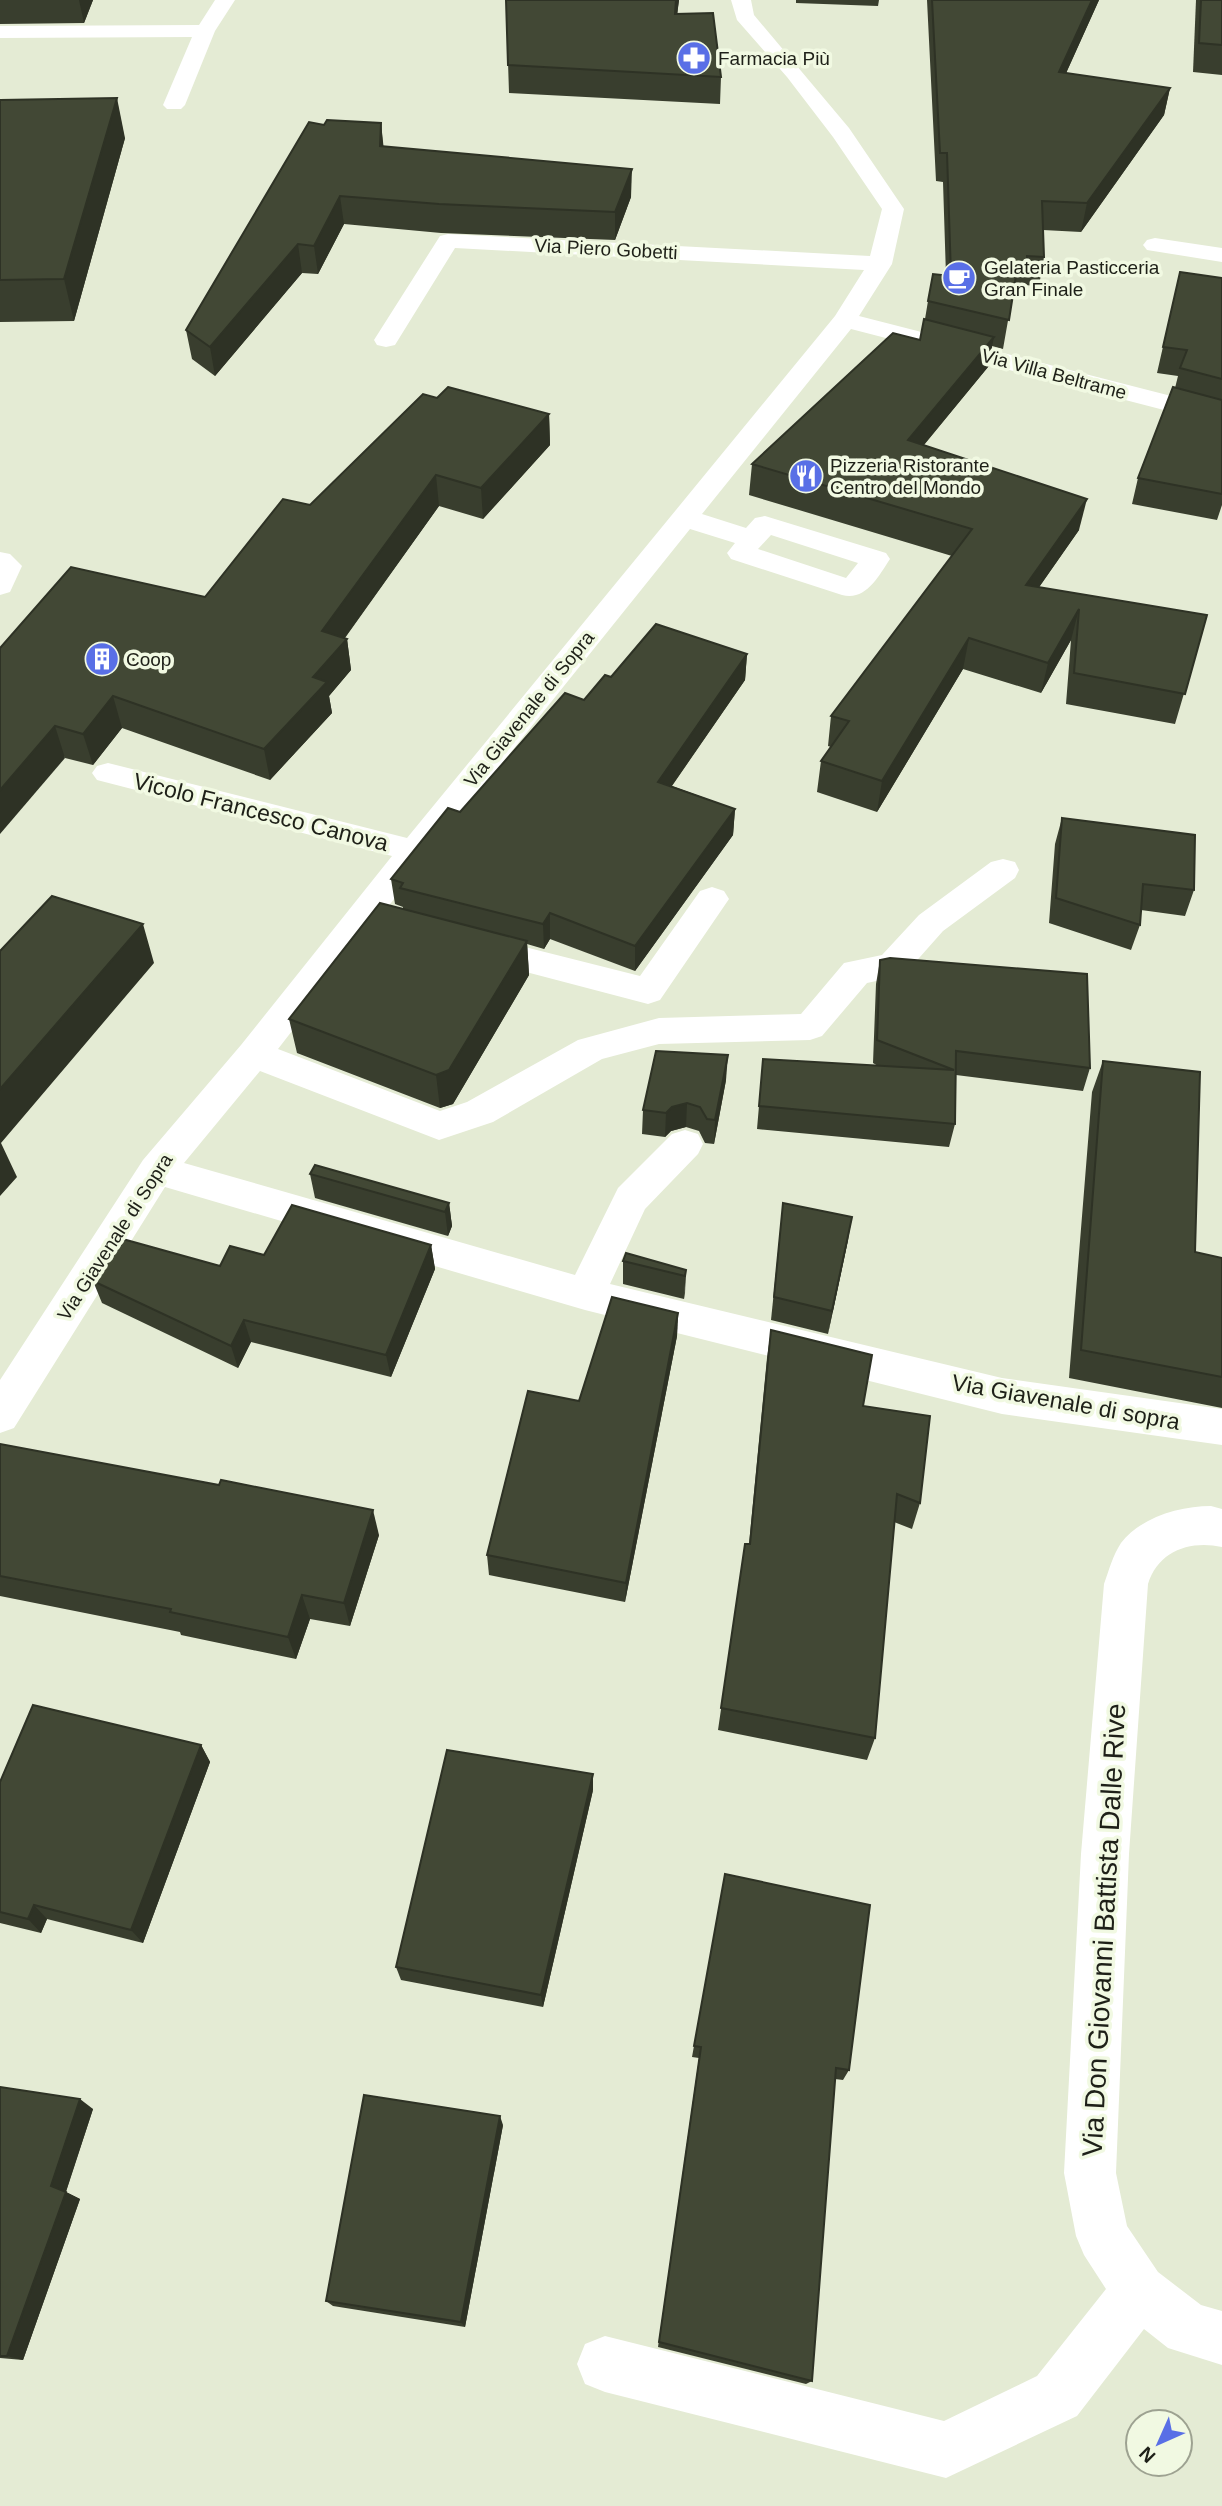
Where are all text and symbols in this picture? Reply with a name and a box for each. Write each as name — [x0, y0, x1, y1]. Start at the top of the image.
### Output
pharmacy icon: Farmacia Più — [675, 39, 713, 77]
place label: Farmacia Più — [718, 48, 830, 69]
street label: Via Piero Gobetti — [534, 235, 678, 263]
place label: Gelateria Pasticceria Gran Finale — [984, 257, 1160, 300]
cafe icon: Gelateria Pasticceria Gran Finale — [940, 259, 978, 297]
street label: Via Villa Beltrame — [979, 345, 1129, 403]
place label: Pizzeria Ristorante Centro del Mondo — [830, 455, 989, 498]
restaurant icon: Pizzeria Ristorante Centro del Mondo — [787, 457, 825, 495]
street label: Via Giavenale di Sopra — [460, 627, 598, 791]
building icon: Coop — [83, 640, 121, 678]
place label: Coop — [126, 649, 171, 670]
street label: Vicolo Francesco Canova — [131, 768, 391, 856]
street label: Via Giavenale di Sopra — [53, 1150, 177, 1324]
street label: Via Giavenale di sopra — [950, 1369, 1182, 1435]
street label: Via Don Giovanni Battista Dalle Rive — [1077, 1703, 1131, 2157]
north arrow — [1124, 2408, 1194, 2478]
text: N — [1135, 2442, 1160, 2467]

